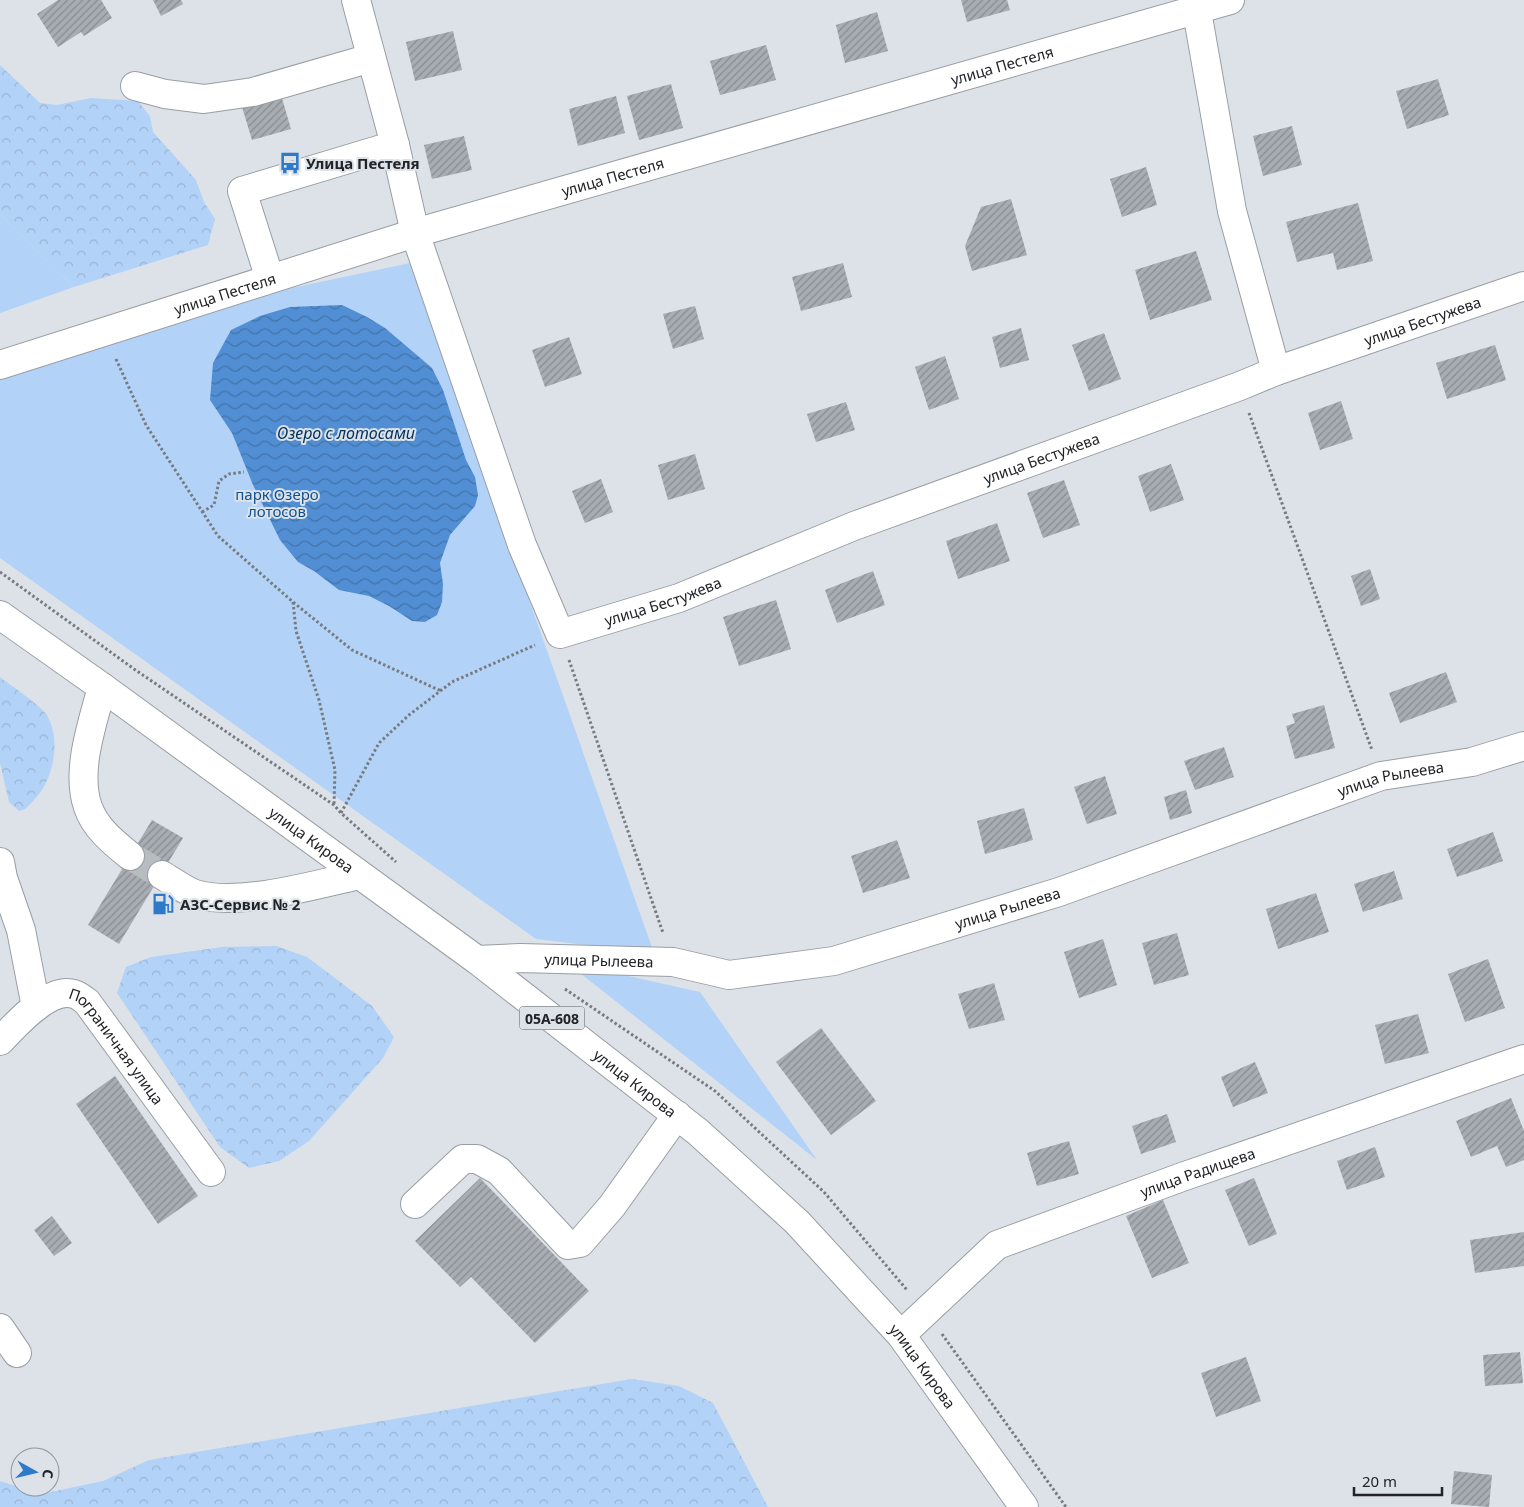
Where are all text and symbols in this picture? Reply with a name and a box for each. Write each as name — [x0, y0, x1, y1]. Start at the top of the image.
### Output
street label: улица Пестеля — [948, 41, 1056, 89]
bus stop icon: Улица Пестеля — [277, 150, 303, 176]
street label: улица Пестеля — [559, 152, 666, 201]
place label: Улица Пестеля — [306, 153, 420, 173]
street label: улица Пестеля — [172, 268, 278, 319]
street label: улица Бестужева — [1361, 292, 1483, 350]
water label: Озеро с лотосами — [277, 422, 415, 444]
street label: улица Бестужева — [981, 428, 1102, 488]
park label: парк Озеро лотосов — [235, 484, 319, 521]
street label: улица Бестужева — [602, 572, 724, 630]
street label: улица Рылеева — [1335, 756, 1445, 801]
street label: улица Кирова — [265, 802, 358, 877]
street label: улица Рылеева — [952, 882, 1063, 933]
fuel station icon: АЗС-Сервис № 2 — [150, 891, 176, 917]
place label: АЗС-Сервис № 2 — [180, 894, 301, 914]
street label: улица Рылеева — [544, 949, 654, 971]
street label: Пограничная улица — [66, 983, 168, 1108]
road number: 05А-608 — [520, 1006, 584, 1030]
street label: улица Кирова — [589, 1044, 681, 1122]
street label: улица Радищева — [1137, 1143, 1258, 1202]
street label: улица Кирова — [885, 1319, 960, 1412]
north arrow — [10, 1447, 60, 1497]
scale bar — [1354, 1464, 1442, 1496]
text: С — [38, 1468, 58, 1480]
text: 20 m — [1362, 1471, 1397, 1491]

